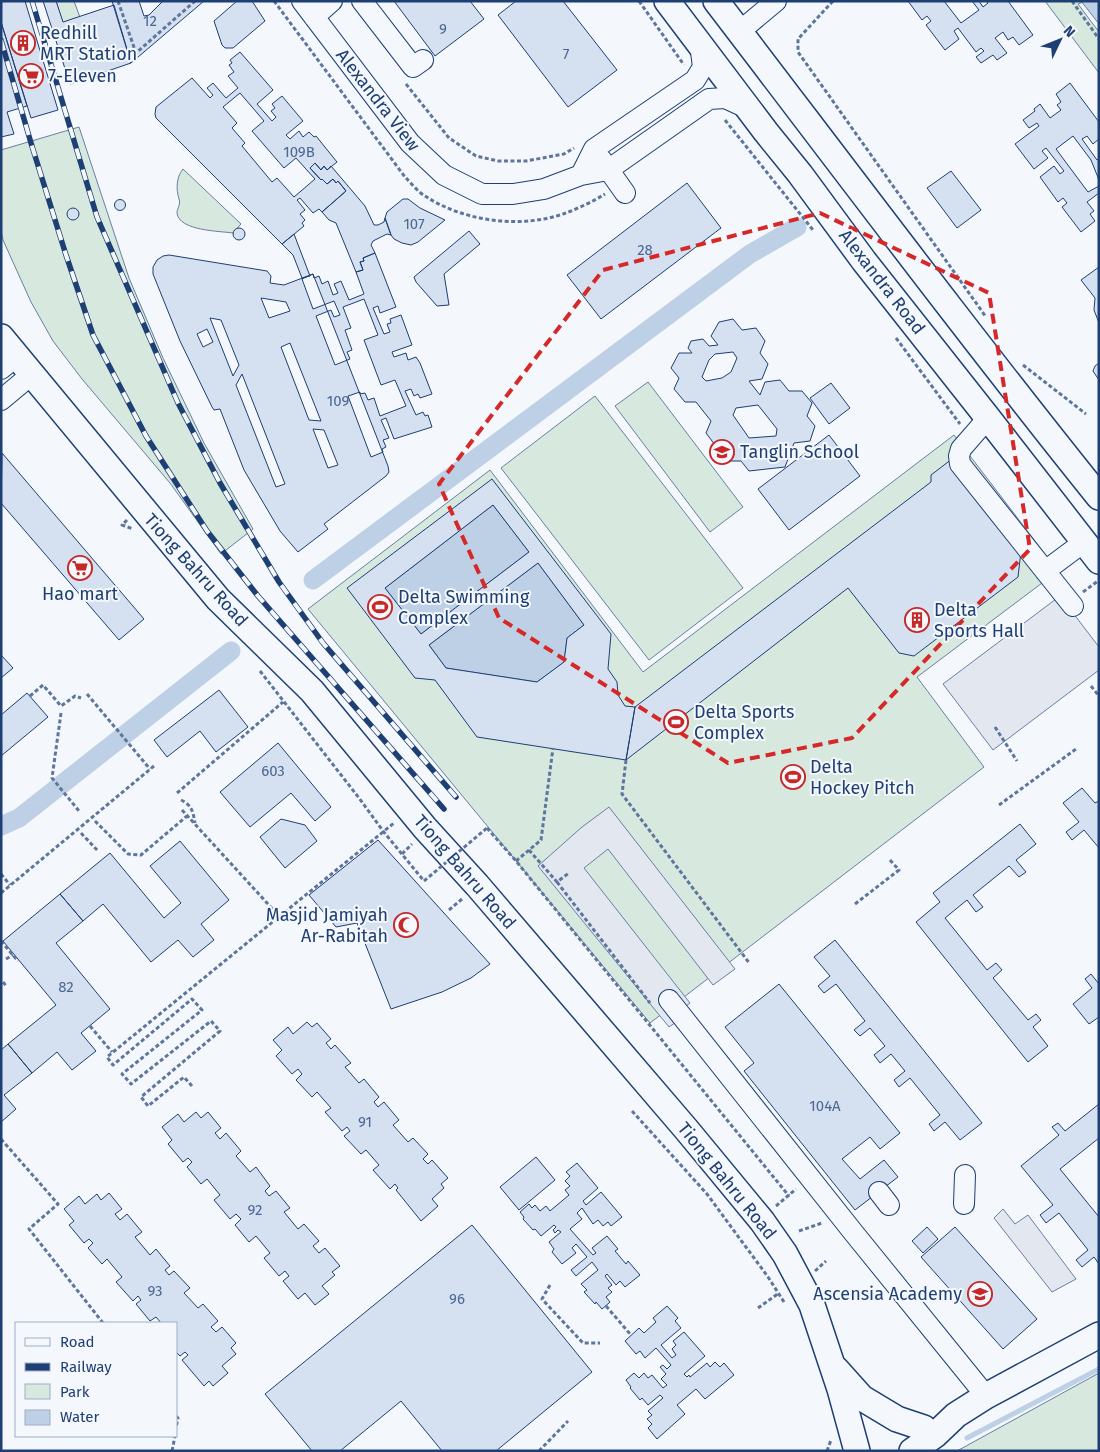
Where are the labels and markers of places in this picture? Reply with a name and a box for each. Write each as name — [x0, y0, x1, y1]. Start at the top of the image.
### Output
place label: Redhill MRT Station — [40, 22, 137, 65]
building icon: Redhill MRT Station — [10, 30, 36, 56]
supermarket icon: 7-Eleven — [18, 63, 44, 89]
place label: 7-Eleven — [48, 65, 117, 87]
school or university icon: Tanglin School — [709, 439, 735, 465]
place label: Tanglin School — [740, 441, 859, 463]
supermarket icon: Hao mart — [67, 555, 93, 581]
place label: Hao mart — [42, 583, 118, 605]
place label: Delta Swimming Complex — [398, 586, 530, 629]
sports icon: Delta Swimming Complex — [367, 594, 393, 620]
place label: Delta Sports Hall — [934, 599, 1024, 642]
building icon: Delta Sports Hall — [904, 607, 930, 633]
place label: Delta Sports Complex — [694, 701, 794, 744]
sports icon: Delta Sports Complex — [663, 709, 689, 735]
place label: Delta Hockey Pitch — [810, 756, 915, 799]
sports icon: Delta Hockey Pitch — [780, 764, 806, 790]
place label: Masjid Jamiyah Ar-Rabitah — [266, 904, 388, 947]
mosque icon: Masjid Jamiyah Ar-Rabitah — [393, 912, 419, 938]
school or university icon: Ascensia Academy — [967, 1281, 993, 1307]
place label: Ascensia Academy — [813, 1283, 962, 1305]

